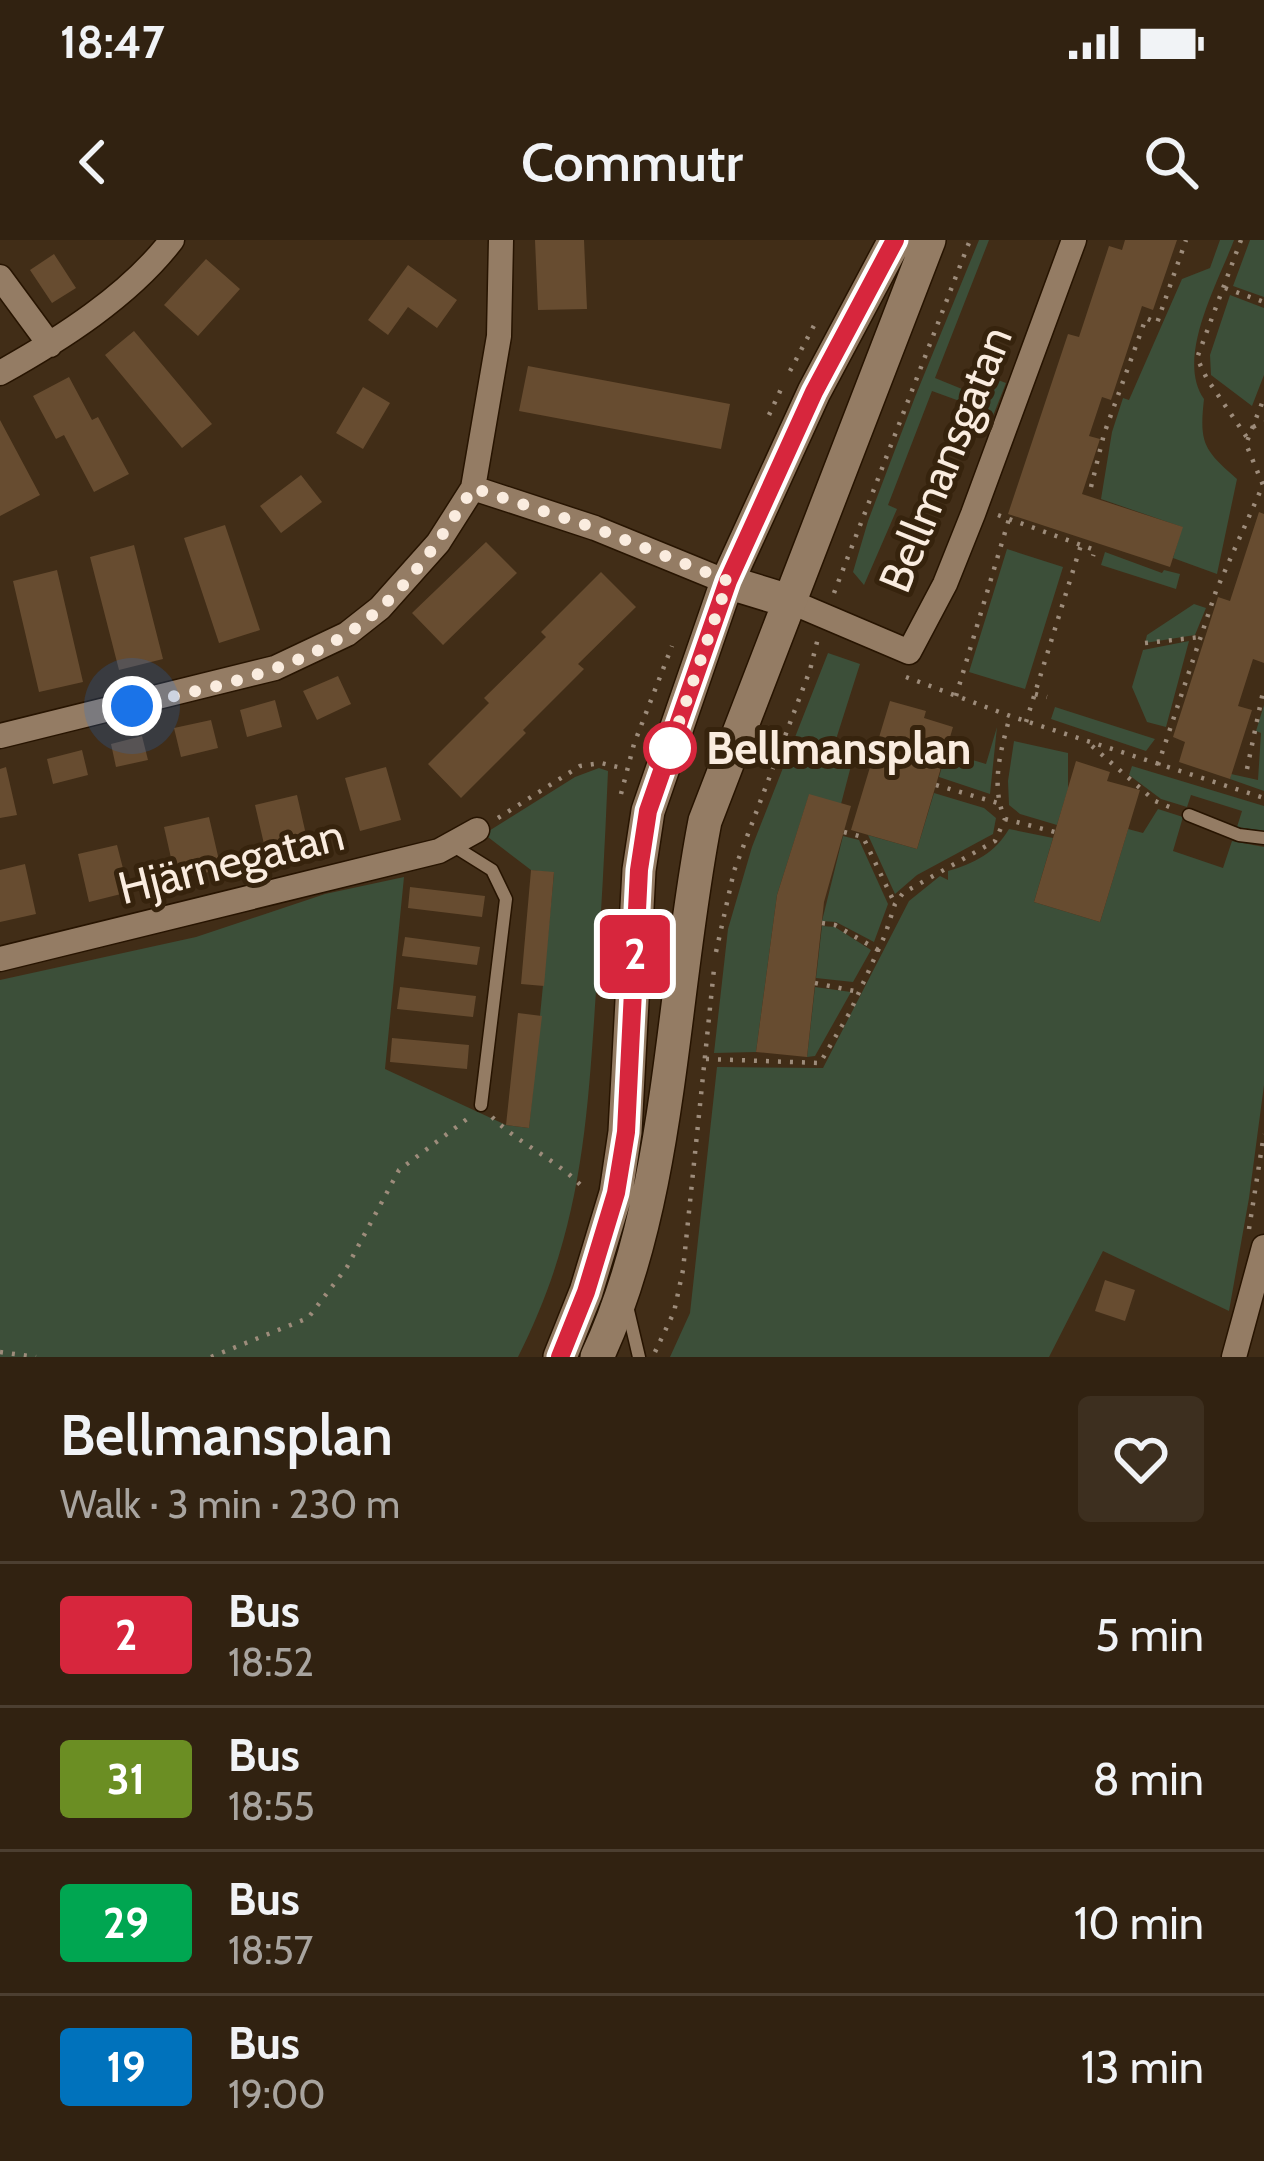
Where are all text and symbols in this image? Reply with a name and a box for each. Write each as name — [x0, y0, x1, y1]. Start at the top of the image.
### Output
text: 18:47 — [60, 15, 165, 69]
icon: back — [60, 129, 126, 195]
text: Commutr — [521, 129, 743, 195]
icon: search — [1138, 129, 1204, 195]
street label: Bellmansgatan — [867, 318, 1023, 600]
your location — [102, 676, 162, 736]
place label: Bellmansplan — [706, 721, 971, 775]
marker: Bellmansplan — [645, 723, 695, 773]
street label: Hjärnegatan — [113, 807, 349, 915]
line badge: 2 — [596, 915, 674, 993]
text: 2 — [624, 928, 646, 980]
button: heart — [1078, 1396, 1204, 1522]
text: Bellmansplan — [60, 1400, 393, 1469]
text: Walk · 3 min · 230 m — [60, 1480, 400, 1528]
text: Bus — [228, 1584, 300, 1638]
text: 5 min — [1095, 1608, 1204, 1662]
text: 2 — [115, 1609, 137, 1661]
text: 18:52 — [228, 1638, 314, 1686]
text: Bus — [228, 1728, 300, 1782]
text: 8 min — [1092, 1752, 1204, 1806]
text: 31 — [107, 1753, 145, 1805]
text: 18:55 — [228, 1782, 315, 1830]
text: Bus — [228, 1872, 300, 1926]
text: 10 min — [1074, 1896, 1204, 1950]
text: 29 — [103, 1897, 149, 1949]
text: 18:57 — [228, 1926, 313, 1974]
text: Bus — [228, 2016, 300, 2070]
text: 13 min — [1081, 2040, 1204, 2094]
text: 19 — [106, 2041, 146, 2093]
text: 19:00 — [228, 2070, 325, 2118]

